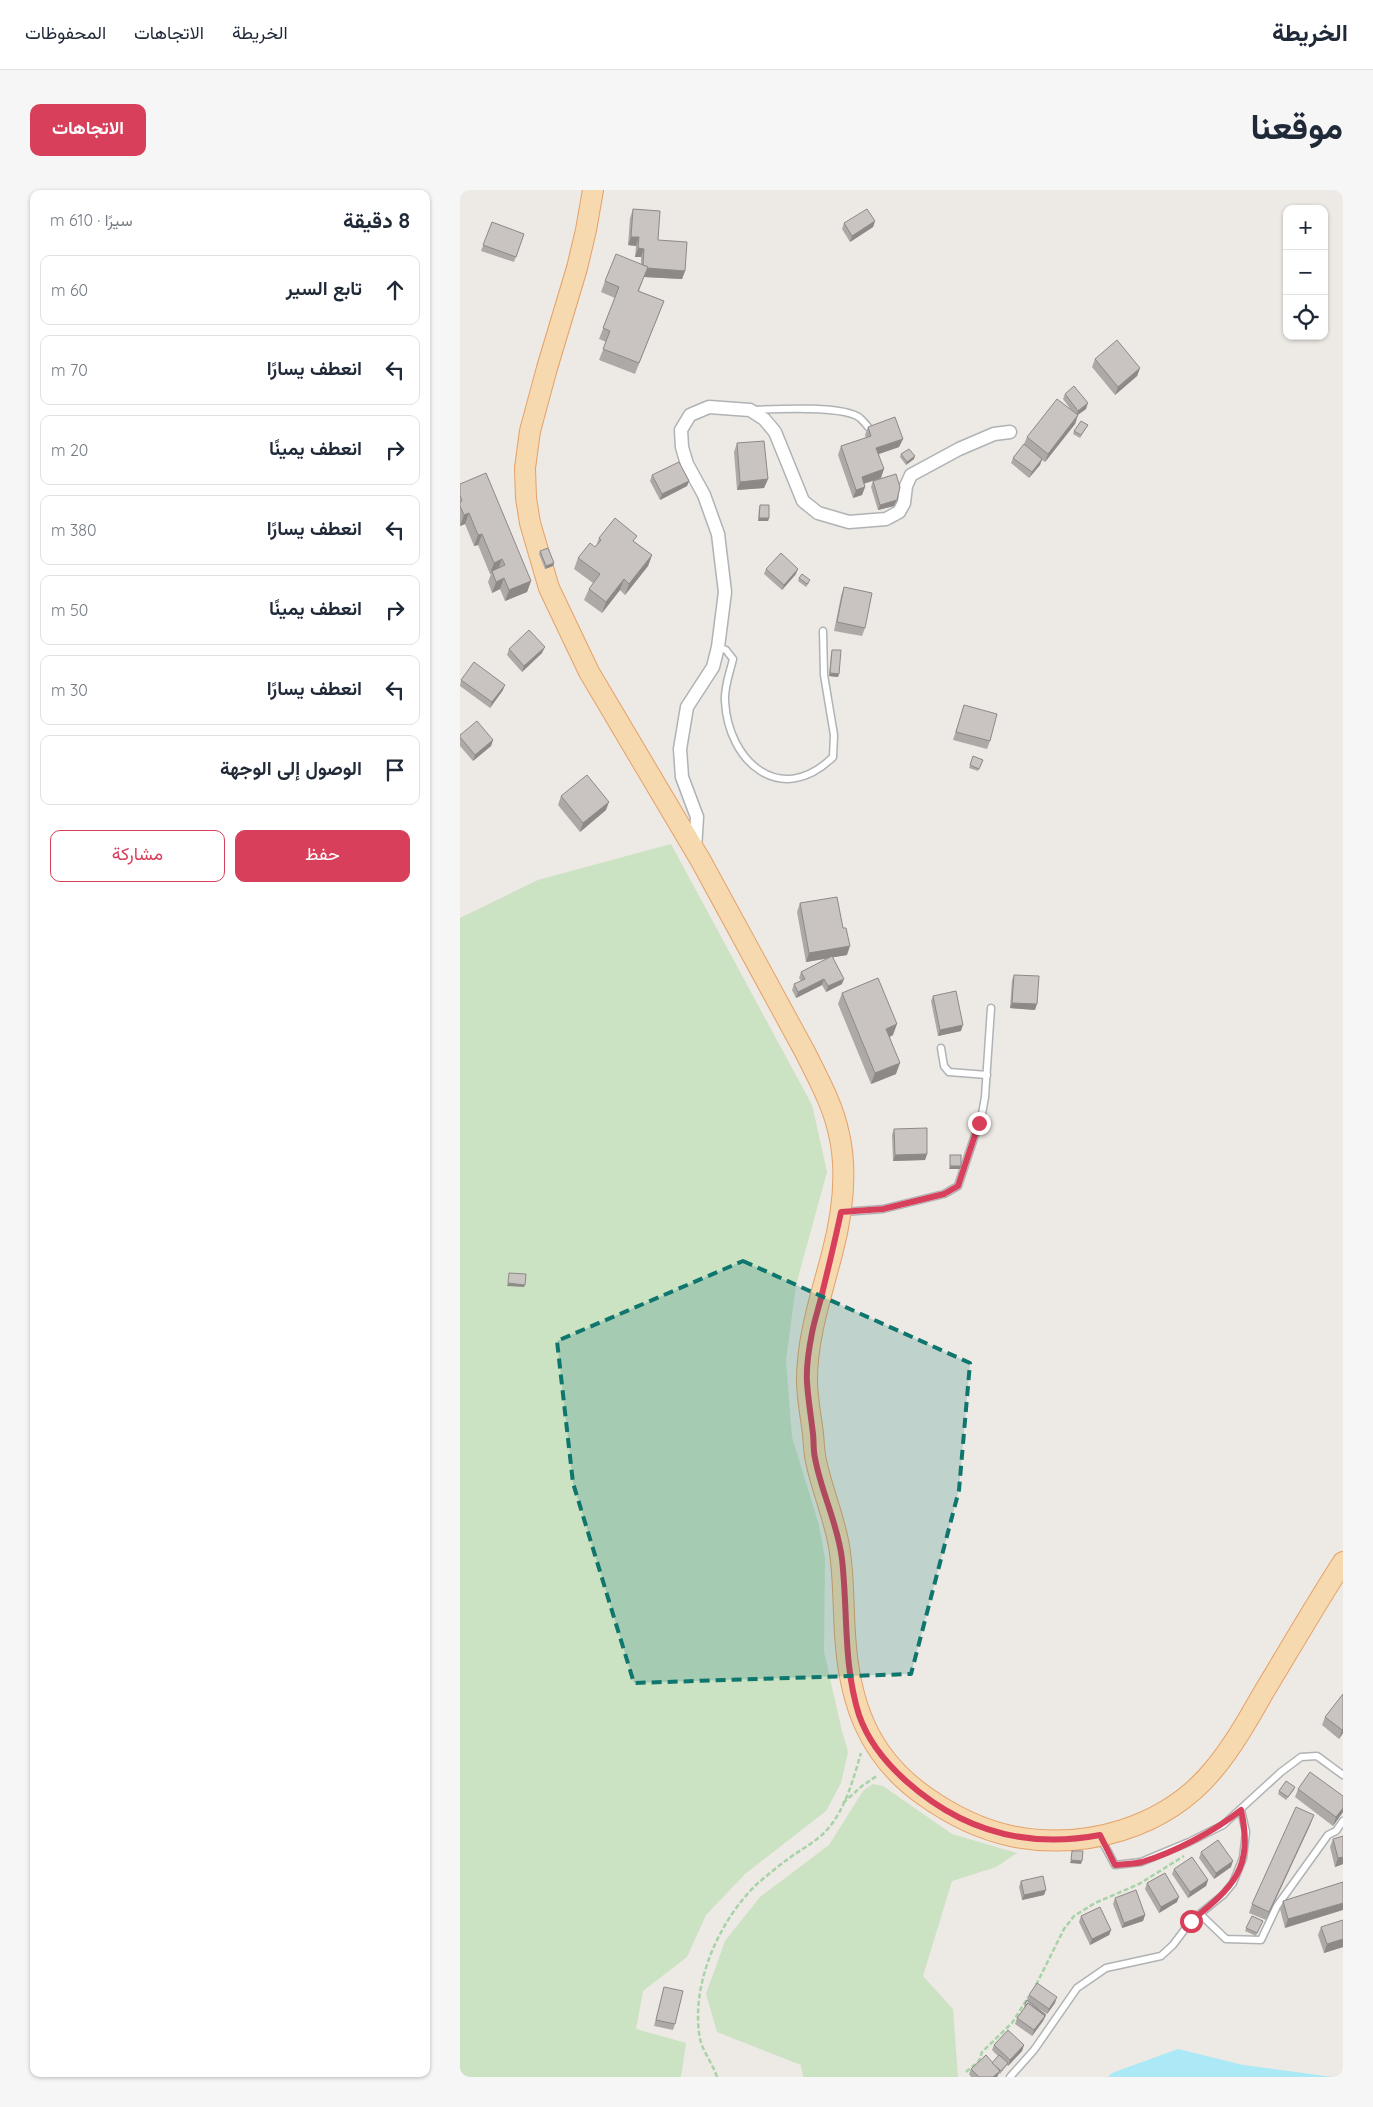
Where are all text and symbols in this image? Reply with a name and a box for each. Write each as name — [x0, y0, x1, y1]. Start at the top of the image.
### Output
text: الخريطة — [1272, 17, 1348, 47]
text: المحفوظات — [25, 21, 106, 44]
text: الاتجاهات — [134, 21, 204, 44]
text: الخريطة — [232, 21, 288, 44]
button: الاتجاهات — [30, 104, 146, 156]
text: موقعنا — [1250, 104, 1343, 148]
map controls — [1283, 205, 1328, 340]
button: + — [1283, 205, 1328, 250]
text: 8 دقيقة — [343, 207, 410, 233]
text: سيرًا · 610 m — [50, 210, 133, 230]
button: − — [1283, 250, 1328, 295]
text: تابع السير — [286, 276, 362, 300]
icon: ahead — [381, 276, 409, 304]
text: 60 m — [51, 280, 88, 300]
button: locate — [1283, 295, 1328, 340]
text: انعطف يسارًا — [267, 356, 362, 380]
icon: left — [381, 356, 409, 384]
text: 70 m — [51, 360, 88, 380]
text: انعطف يمينًا — [269, 436, 362, 460]
icon: right — [381, 436, 409, 464]
text: 20 m — [51, 440, 88, 460]
text: انعطف يسارًا — [267, 516, 362, 540]
icon: left — [381, 516, 409, 544]
text: 380 m — [51, 520, 97, 540]
text: انعطف يمينًا — [269, 596, 362, 620]
icon: right — [381, 596, 409, 624]
text: 50 m — [51, 600, 88, 620]
text: انعطف يسارًا — [267, 676, 362, 700]
icon: left — [381, 676, 409, 704]
text: 30 m — [51, 680, 88, 700]
text: الوصول إلى الوجهة — [220, 756, 362, 780]
icon: arrive — [381, 756, 409, 784]
button: مشاركة — [50, 830, 225, 882]
button: حفظ — [235, 830, 410, 882]
route end — [968, 1112, 991, 1135]
route start — [1180, 1910, 1203, 1933]

